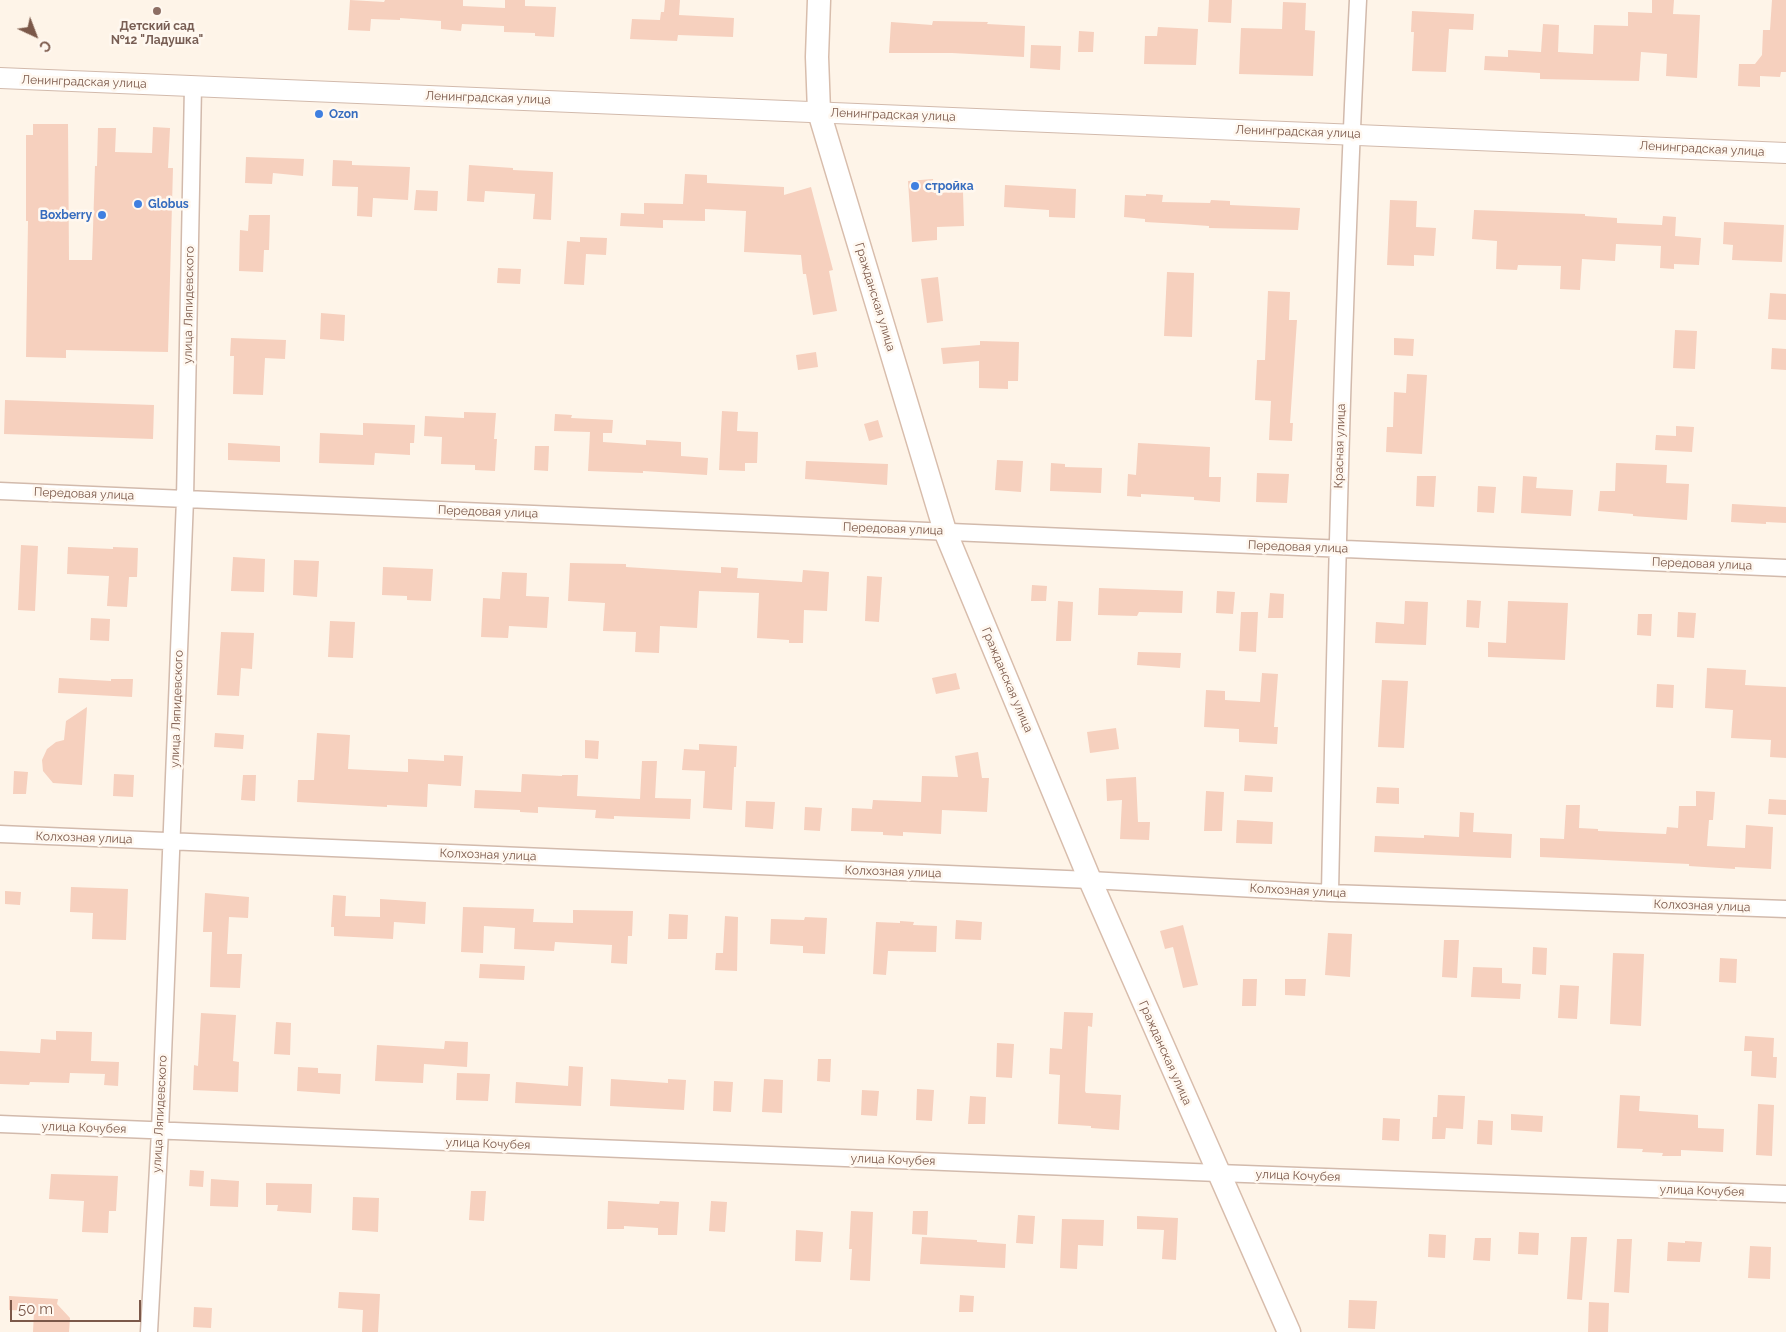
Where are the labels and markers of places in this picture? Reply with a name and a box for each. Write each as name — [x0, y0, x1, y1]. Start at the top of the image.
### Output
marker: Детский сад №12 "Ладушка" — [151, 5, 163, 17]
place label: Детский сад №12 "Ладушка" — [111, 19, 203, 47]
place label: Ozon — [329, 107, 358, 121]
marker: Ozon — [313, 108, 325, 120]
place label: стройка — [925, 179, 974, 193]
marker: стройка — [909, 180, 921, 192]
place label: Globus — [148, 197, 189, 211]
marker: Globus — [132, 198, 144, 210]
place label: Boxberry — [40, 208, 92, 222]
marker: Boxberry — [96, 209, 108, 221]

